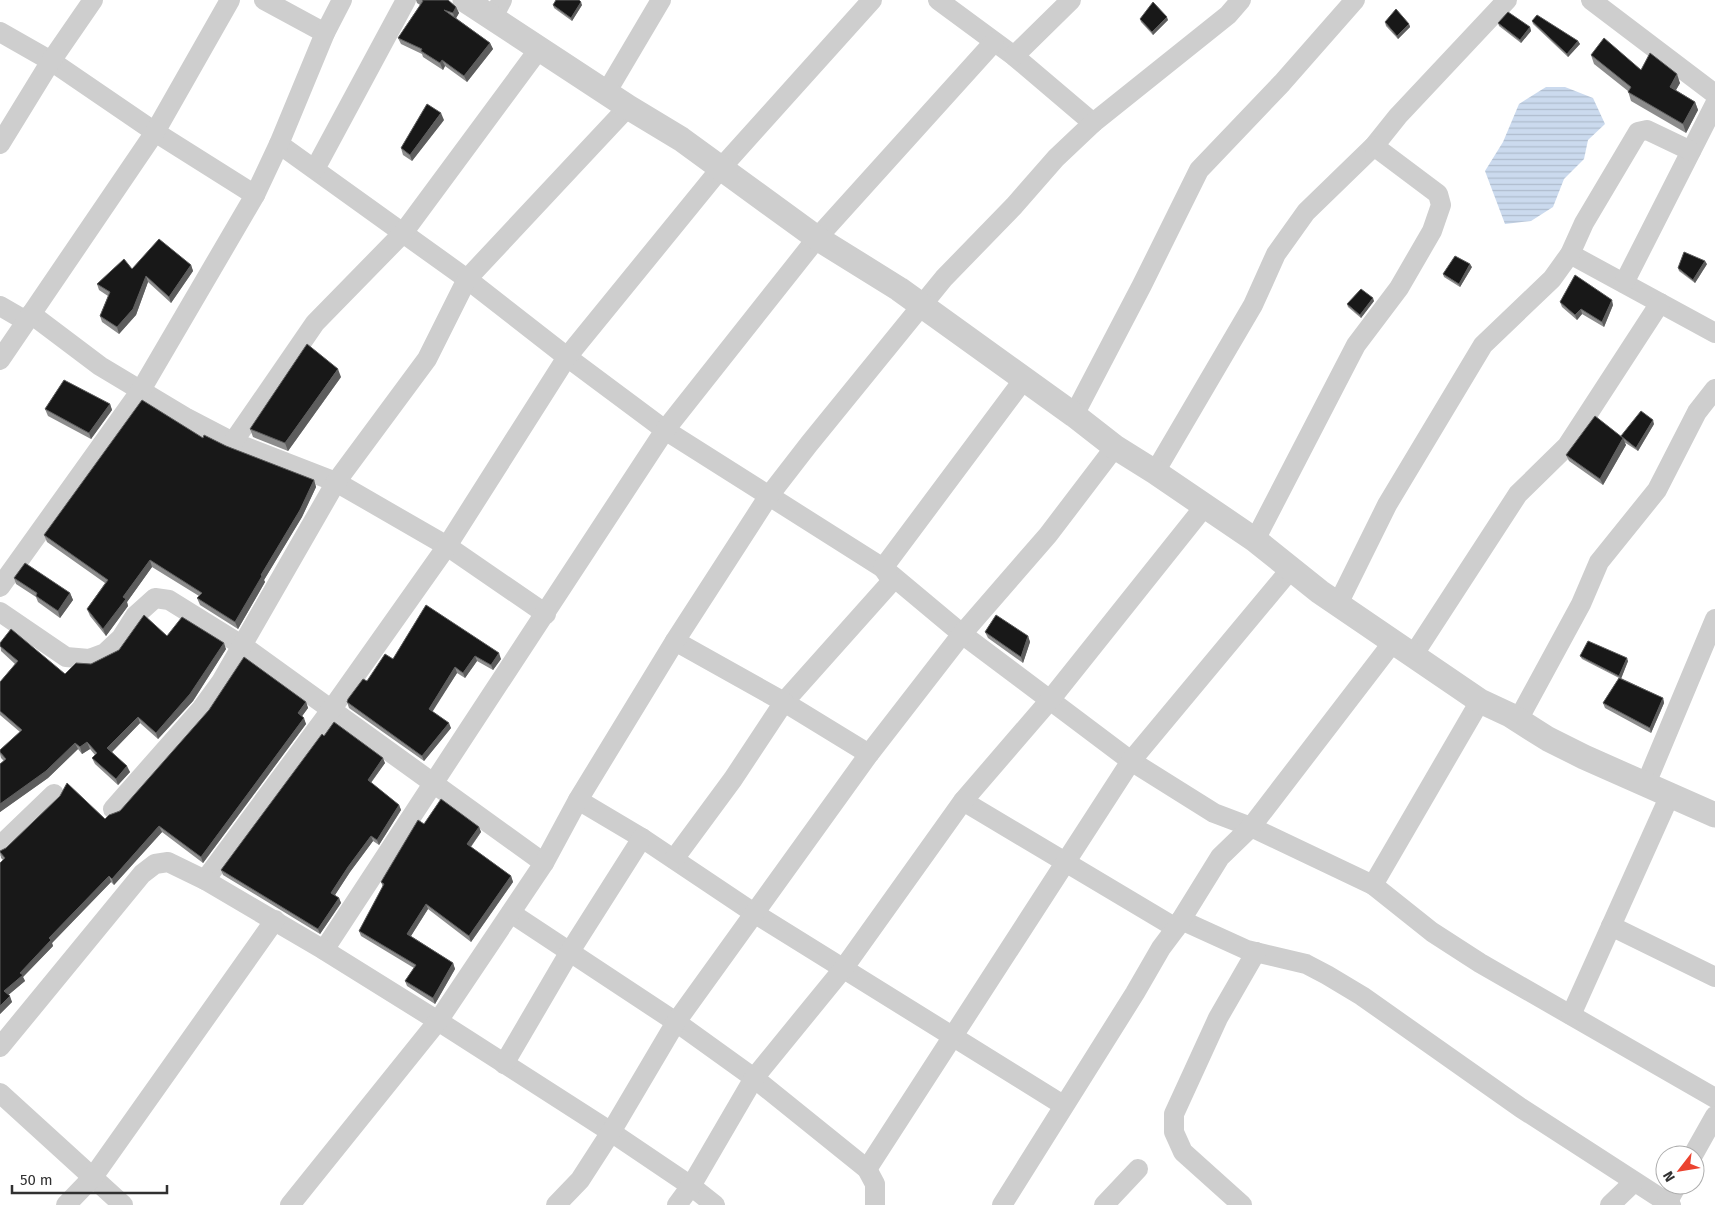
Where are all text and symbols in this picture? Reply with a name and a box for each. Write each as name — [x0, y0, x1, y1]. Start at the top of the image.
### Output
north arrow — [1655, 1145, 1705, 1195]
scale bar — [12, 1162, 168, 1194]
text: N — [1660, 1168, 1679, 1185]
text: 50 m — [20, 1171, 53, 1189]

